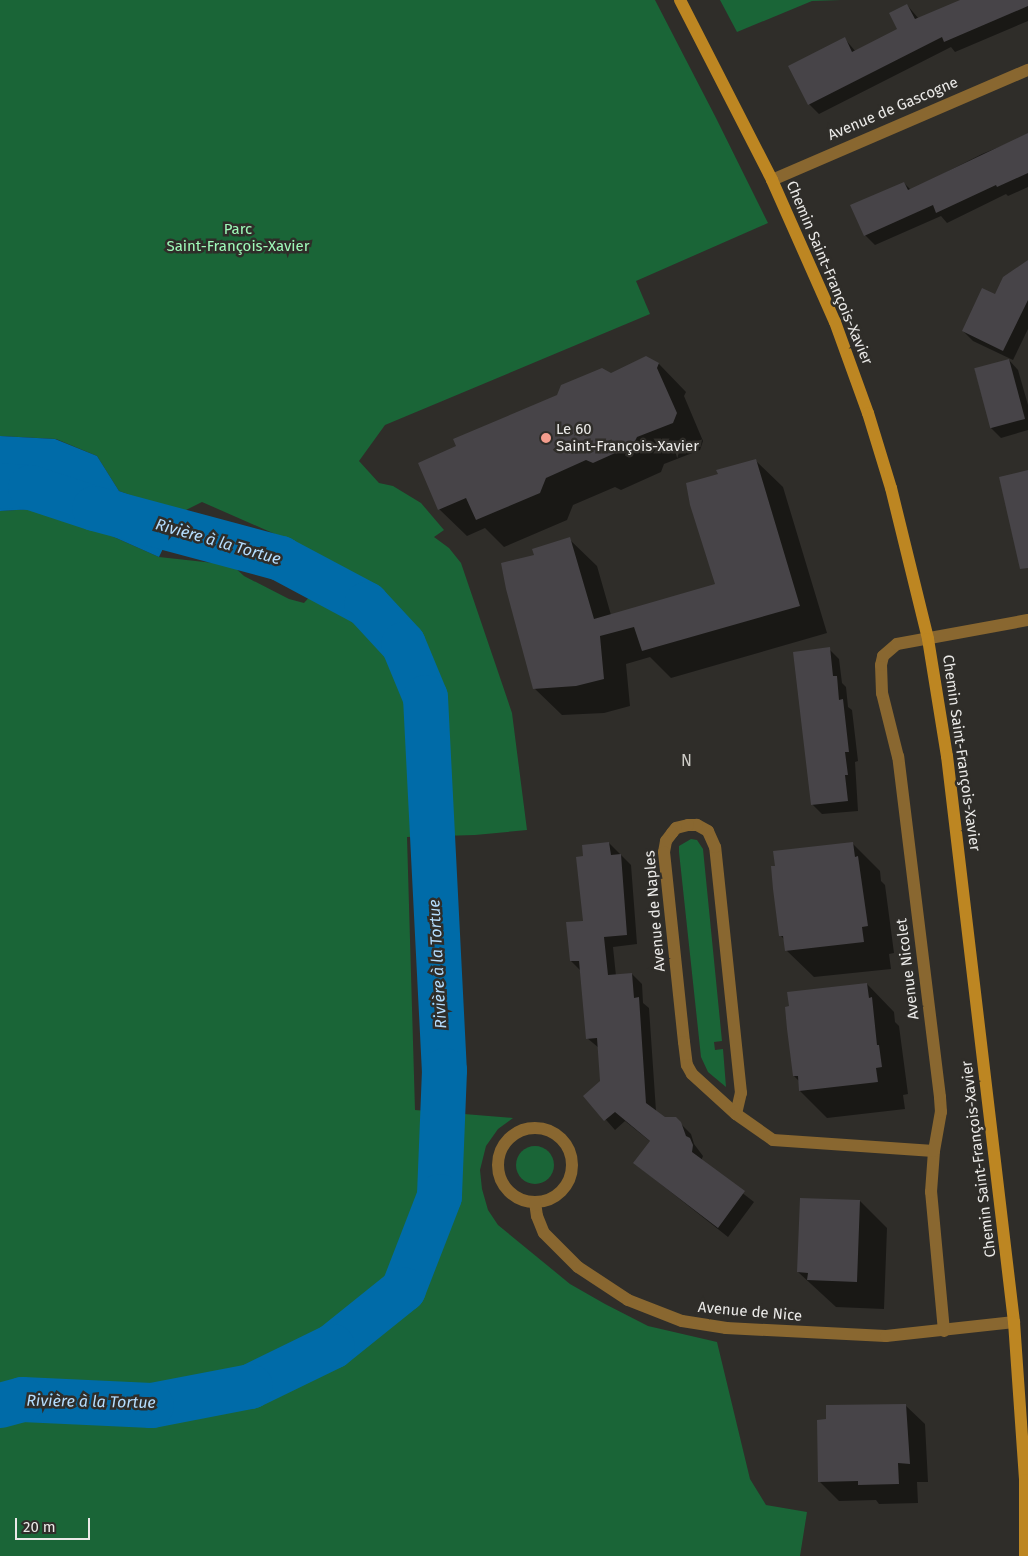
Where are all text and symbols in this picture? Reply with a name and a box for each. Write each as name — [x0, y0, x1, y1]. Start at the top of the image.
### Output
street label: Avenue de Gascogne — [825, 73, 961, 145]
street label: Chemin Saint-François-Xavier — [782, 178, 876, 368]
park label: Parc Saint-François-Xavier — [166, 220, 310, 255]
place label: Le 60 Saint-François-Xavier — [556, 420, 699, 455]
marker: Le 60 Saint-François-Xavier — [540, 432, 552, 444]
water label: Rivière à la Tortue — [153, 515, 283, 569]
street label: Chemin Saint-François-Xavier — [938, 654, 984, 852]
district label: N — [681, 751, 693, 771]
street label: Avenue de Naples — [641, 850, 669, 972]
water label: Rivière à la Tortue — [425, 899, 451, 1029]
street label: Avenue Nicolet — [893, 917, 923, 1021]
street label: Chemin Saint-François-Xavier — [958, 1060, 1000, 1258]
street label: Avenue de Nice — [697, 1298, 803, 1326]
water label: Rivière à la Tortue — [26, 1391, 156, 1413]
scale bar — [18, 1508, 92, 1540]
text: 20 m — [23, 1518, 56, 1536]

